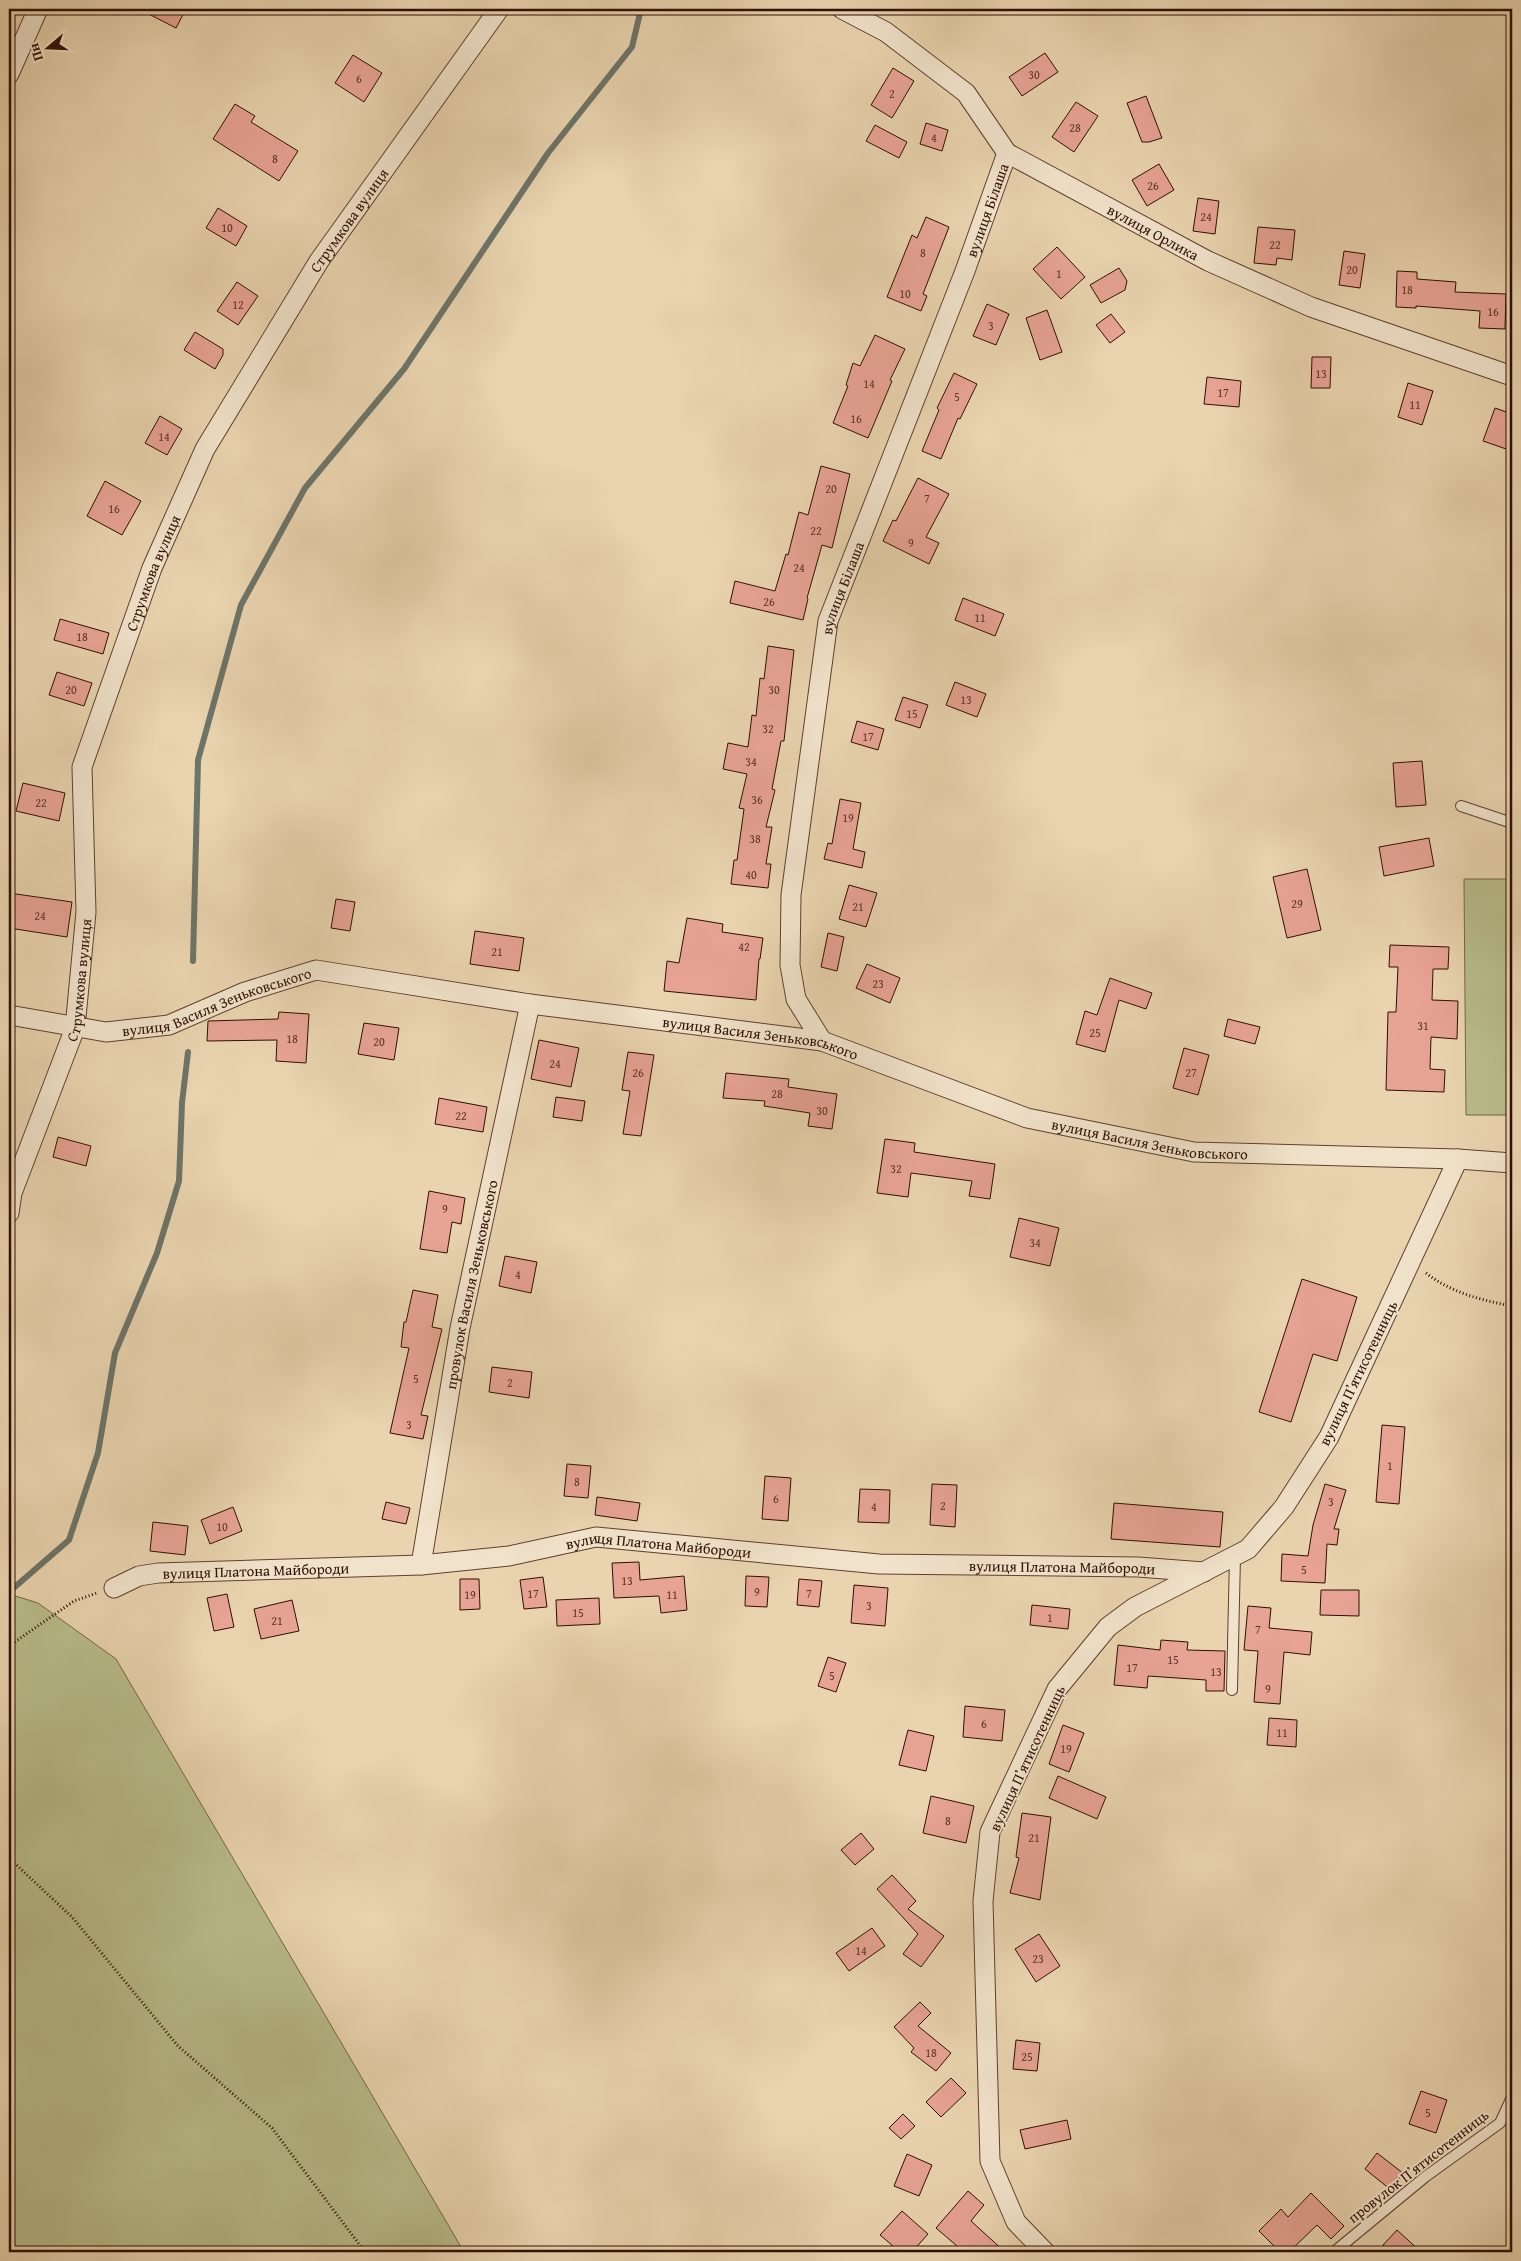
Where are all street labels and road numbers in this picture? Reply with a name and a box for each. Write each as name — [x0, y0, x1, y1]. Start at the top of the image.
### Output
street label: вулиця Білаша — [960, 159, 1013, 260]
street label: Струмкова вулиця — [304, 163, 393, 276]
street label: вулиця Орлика — [1104, 198, 1204, 265]
street label: Струмкова вулиця — [120, 511, 185, 634]
street label: вулиця Білаша — [816, 537, 869, 636]
street label: Струмкова вулиця — [60, 917, 96, 1044]
street label: вулиця Василя Зеньковського — [121, 962, 314, 1041]
street label: вулиця Василя Зеньковського — [661, 1010, 862, 1064]
street label: вулиця Василя Зеньковського — [1050, 1113, 1249, 1164]
street label: провулок Василя Зеньковського — [440, 1177, 502, 1391]
street label: вулиця Пʼятисотенниць — [1314, 1297, 1402, 1449]
street label: вулиця Платона Майбороди — [563, 1526, 752, 1562]
street label: вулиця Платона Майбороди — [969, 1555, 1156, 1579]
street label: вулиця Платона Майбороди — [162, 1557, 350, 1583]
street label: вулиця Пʼятисотенниць — [984, 1682, 1070, 1834]
street label: провулок Пʼятисотенниць — [1343, 2104, 1493, 2228]

